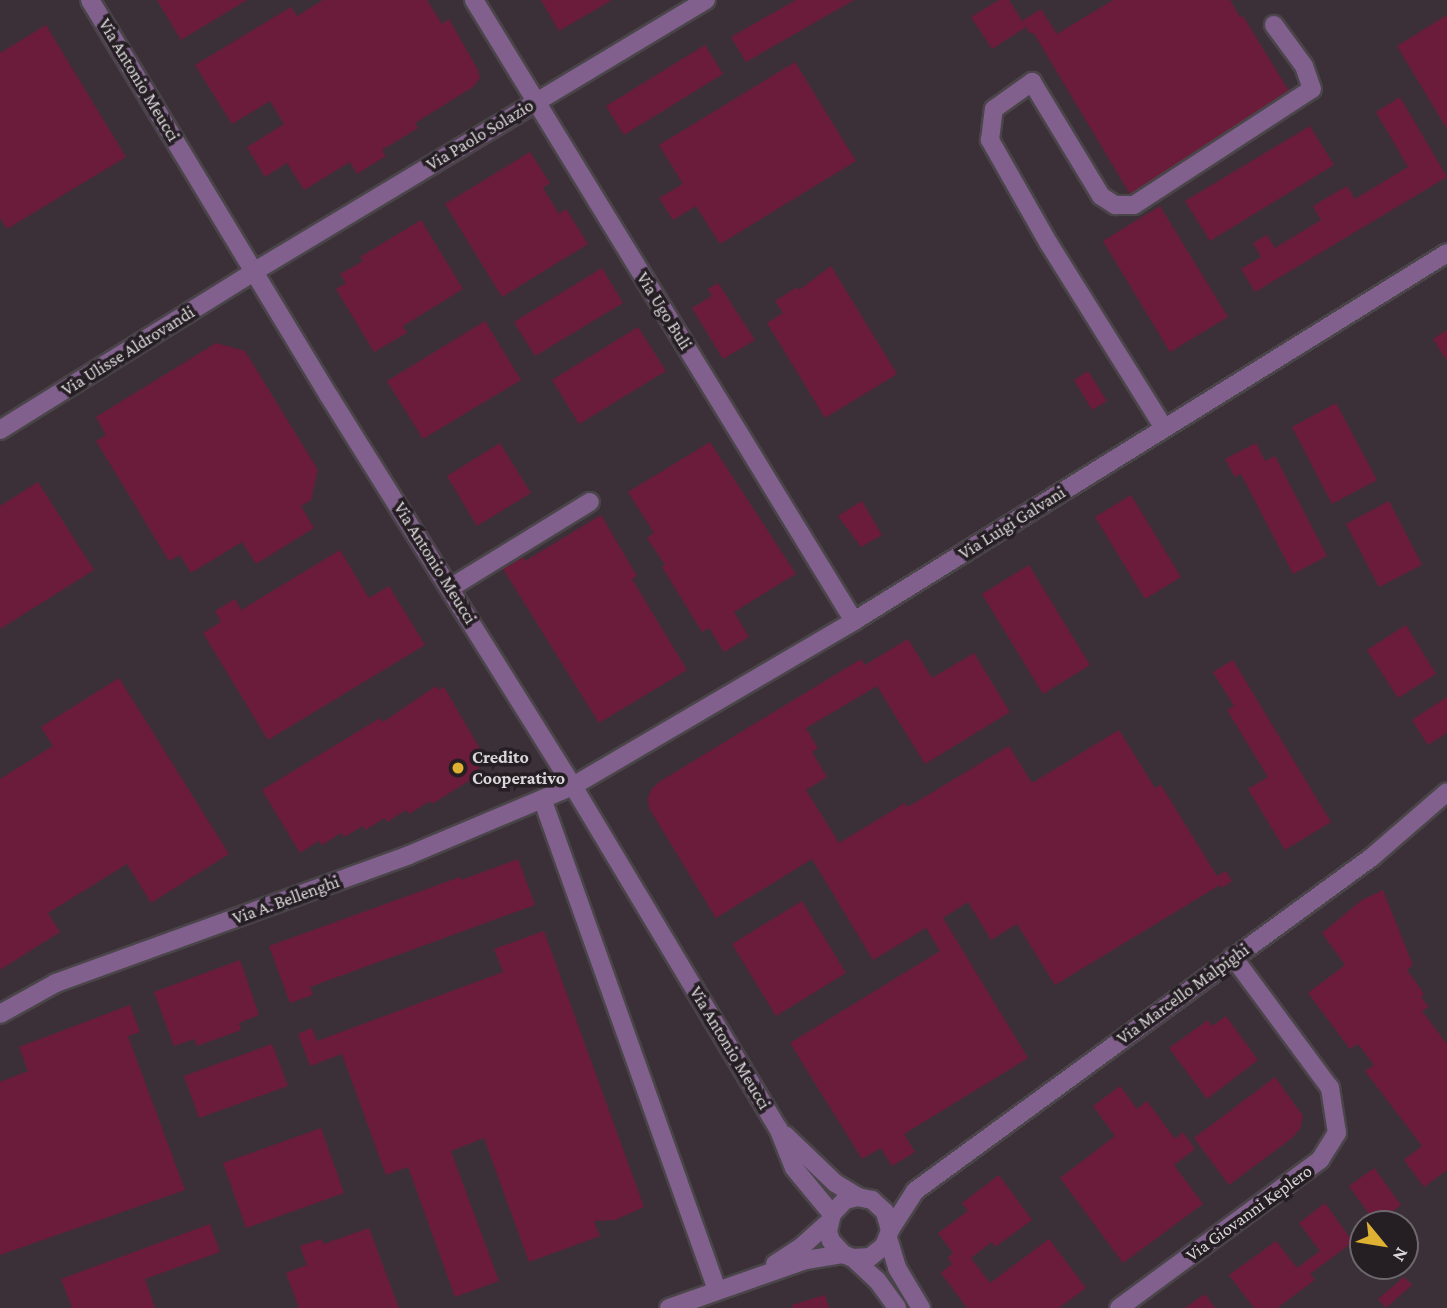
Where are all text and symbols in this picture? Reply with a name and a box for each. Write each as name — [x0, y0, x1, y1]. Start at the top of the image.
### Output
street label: Via Antonio Meucci — [94, 15, 184, 145]
street label: Via Paolo Solazio — [423, 95, 537, 175]
street label: Via Ugo Buli — [632, 268, 696, 354]
street label: Via Ulisse Aldrovandi — [58, 301, 198, 401]
street label: Via Luigi Galvani — [955, 482, 1069, 564]
street label: Via Antonio Meucci — [389, 498, 481, 628]
place label: Credito Cooperativo — [472, 747, 565, 790]
marker: Credito Cooperativo — [450, 760, 466, 776]
street label: Via A. Bellenghi — [230, 871, 342, 929]
street label: Via Marcello Malpighi — [1113, 939, 1253, 1049]
street label: Via Antonio Meucci — [685, 983, 775, 1113]
street label: Via Giovanni Keplero — [1182, 1160, 1316, 1266]
north arrow — [1349, 1210, 1419, 1280]
text: N — [1389, 1244, 1413, 1266]

